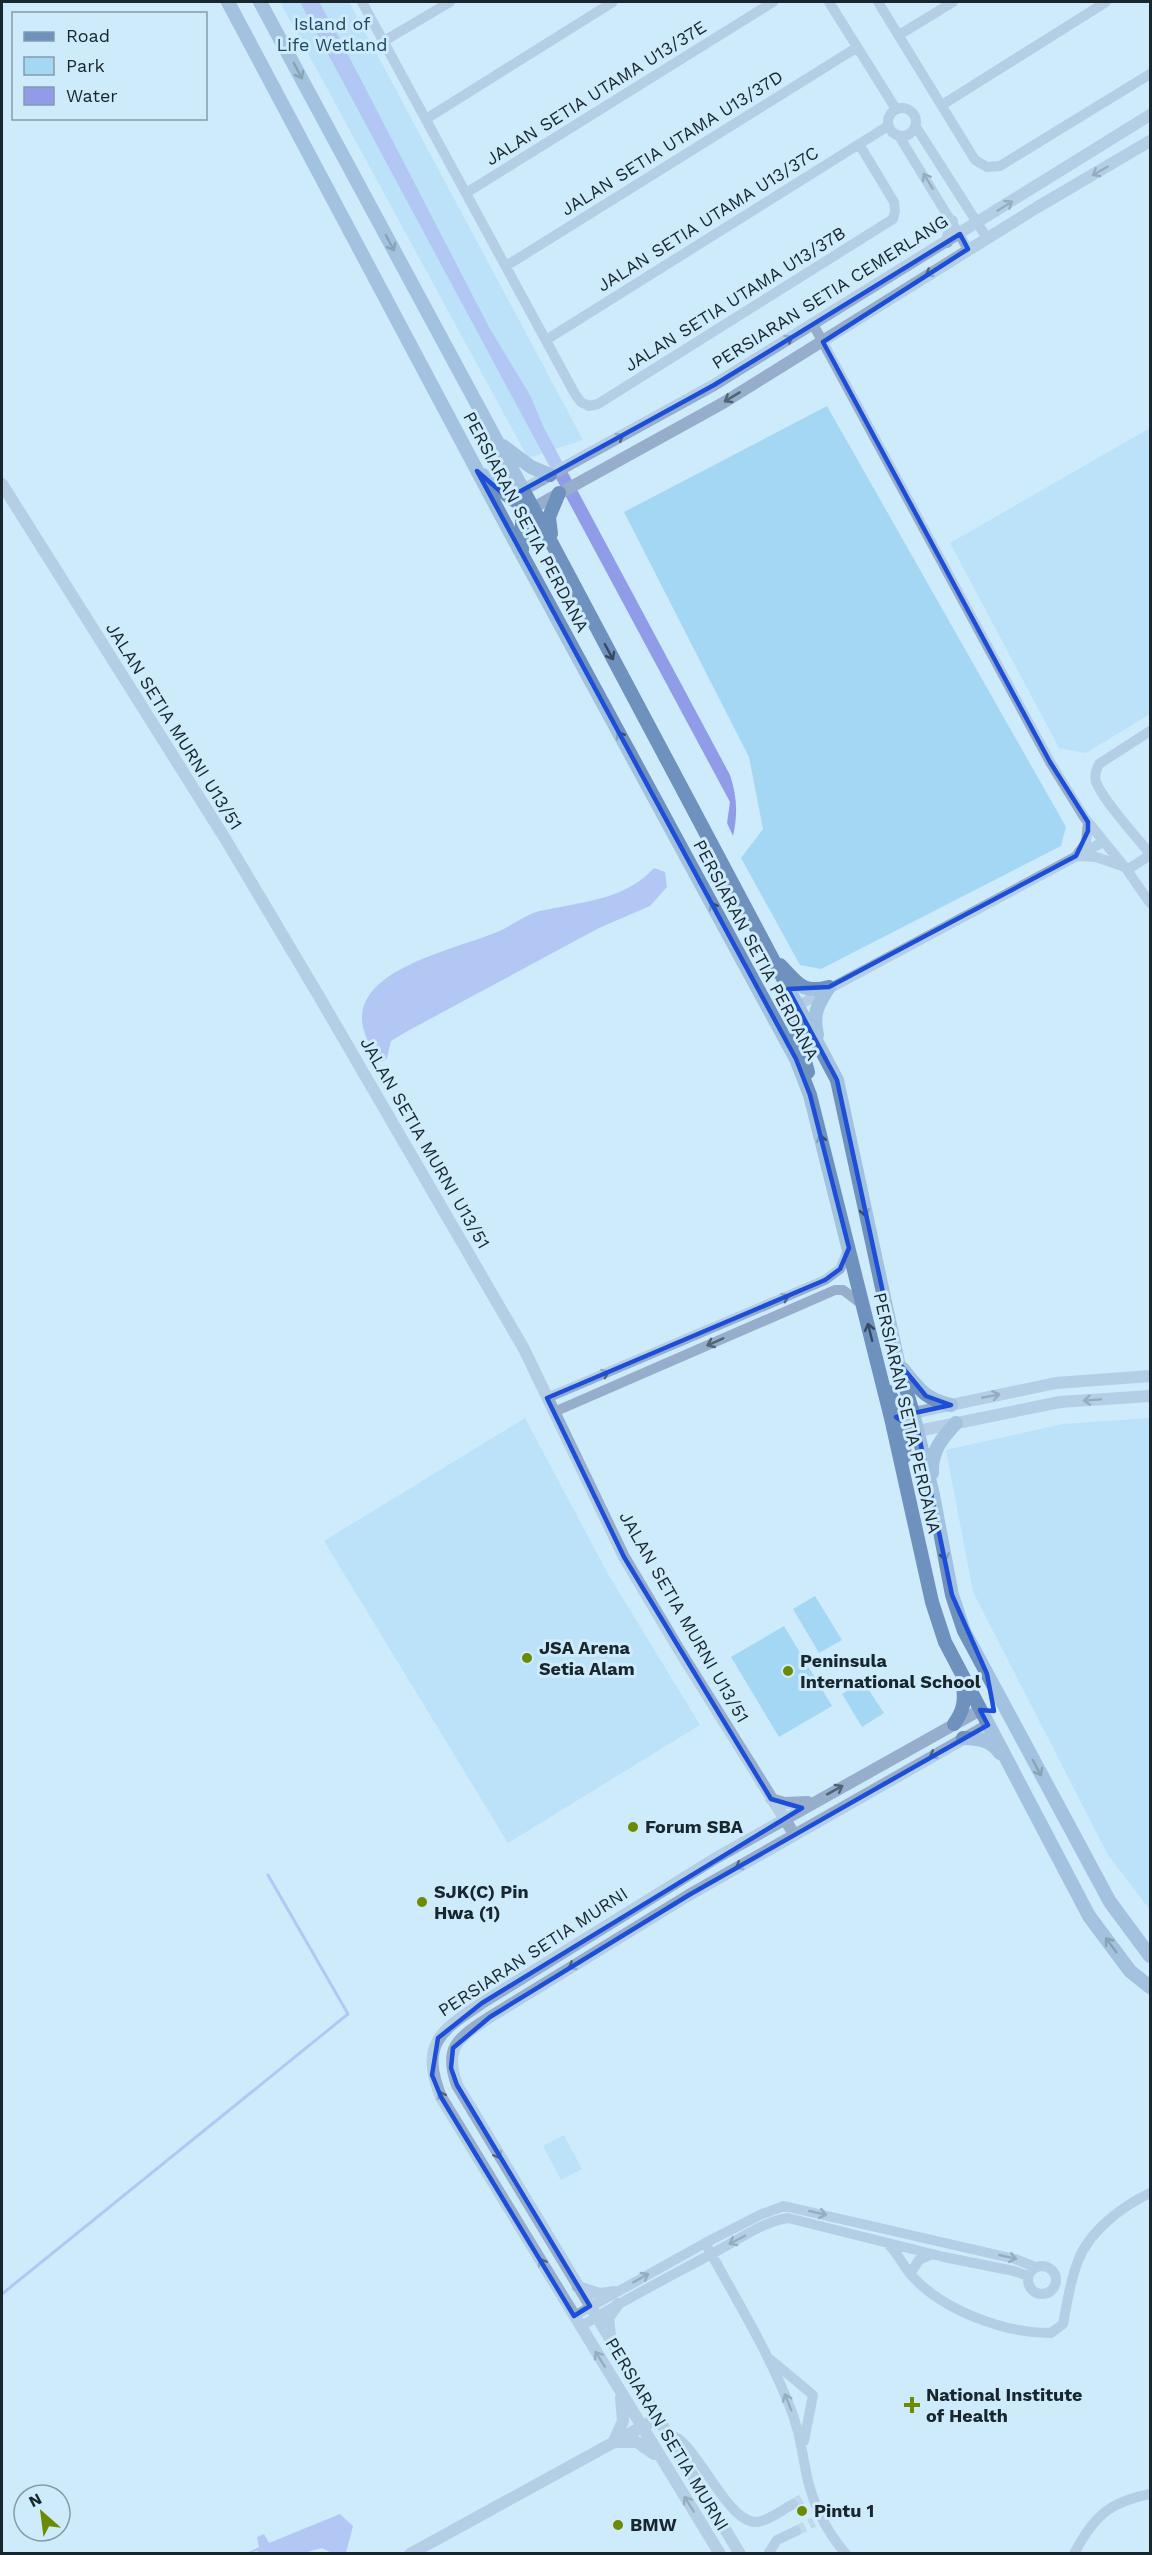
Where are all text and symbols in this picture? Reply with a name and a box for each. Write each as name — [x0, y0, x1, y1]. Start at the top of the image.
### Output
legend — [12, 12, 207, 120]
park label: Island of Life Wetland — [277, 13, 387, 55]
street label: JALAN SETIA UTAMA U13/37E — [482, 16, 710, 169]
text: Road — [66, 25, 110, 46]
text: Park — [66, 55, 105, 76]
one-way arrow — [293, 62, 304, 80]
street label: JALAN SETIA UTAMA U13/37D — [557, 65, 787, 220]
text: Water — [66, 85, 118, 106]
street label: JALAN SETIA UTAMA U13/37C — [593, 142, 822, 296]
one-way arrow — [1092, 165, 1109, 177]
one-way arrow — [921, 173, 933, 190]
one-way arrow — [996, 199, 1013, 211]
street label: PERSIARAN SETIA CEMERLANG — [708, 210, 952, 373]
street label: JALAN SETIA UTAMA U13/37B — [620, 222, 849, 375]
one-way arrow — [384, 234, 396, 251]
one-way arrow — [925, 266, 942, 278]
one-way arrow — [776, 335, 793, 347]
one-way arrow — [724, 391, 741, 403]
street label: PERSIARAN SETIA PERDANA — [459, 408, 594, 636]
one-way arrow — [607, 433, 625, 444]
street label: JALAN SETIA MURNI U13/51 — [102, 618, 247, 833]
one-way arrow — [604, 643, 616, 661]
one-way arrow — [616, 730, 627, 748]
street label: PERSIARAN SETIA PERDANA — [689, 836, 824, 1064]
one-way arrow — [709, 902, 721, 919]
street label: JALAN SETIA MURNI U13/51 — [356, 1033, 495, 1252]
one-way arrow — [816, 1134, 828, 1153]
one-way arrow — [859, 1198, 871, 1217]
street label: PERSIARAN SETIA PERDANA — [869, 1290, 946, 1536]
one-way arrow — [771, 1293, 789, 1304]
one-way arrow — [863, 1323, 875, 1342]
one-way arrow — [707, 1337, 725, 1348]
one-way arrow — [592, 1369, 610, 1381]
one-way arrow — [981, 1390, 1000, 1402]
one-way arrow — [1083, 1395, 1103, 1406]
street label: JALAN SETIA MURNI U13/51 — [615, 1507, 754, 1726]
one-way arrow — [939, 1542, 950, 1562]
place label: JSA Arena Setia Alam — [539, 1637, 635, 1679]
place label: Peninsula International School — [800, 1650, 981, 1692]
marker: JSA Arena Setia Alam — [520, 1651, 534, 1665]
marker: Peninsula International School — [781, 1664, 795, 1678]
one-way arrow — [929, 1747, 946, 1759]
one-way arrow — [1031, 1759, 1043, 1776]
one-way arrow — [826, 1784, 843, 1796]
place label: Forum SBA — [645, 1816, 744, 1837]
marker: Forum SBA — [626, 1820, 640, 1834]
one-way arrow — [735, 1859, 753, 1870]
place label: SJK(C) Pin Hwa (1) — [434, 1881, 529, 1923]
street label: PERSIARAN SETIA MURNI — [434, 1882, 631, 2021]
marker: SJK(C) Pin Hwa (1) — [415, 1895, 429, 1909]
one-way arrow — [1105, 1937, 1117, 1953]
one-way arrow — [568, 1958, 585, 1970]
one-way arrow — [437, 2091, 449, 2108]
one-way arrow — [490, 2142, 502, 2159]
one-way arrow — [808, 2207, 827, 2219]
one-way arrow — [729, 2235, 747, 2246]
one-way arrow — [997, 2252, 1017, 2263]
one-way arrow — [537, 2258, 549, 2275]
one-way arrow — [632, 2272, 649, 2284]
street label: PERSIARAN SETIA MURNI — [601, 2333, 733, 2534]
one-way arrow — [594, 2351, 606, 2368]
place label: National Institute of Health — [926, 2384, 1082, 2426]
one-way arrow — [782, 2393, 793, 2412]
marker: National Institute of Health — [903, 2396, 921, 2414]
north arrow — [12, 2483, 72, 2543]
text: N — [25, 2489, 45, 2511]
one-way arrow — [682, 2496, 694, 2513]
place label: Pintu 1 — [814, 2500, 874, 2521]
marker: Pintu 1 — [795, 2504, 809, 2518]
place label: BMW — [630, 2514, 677, 2535]
marker: BMW — [611, 2518, 625, 2532]

